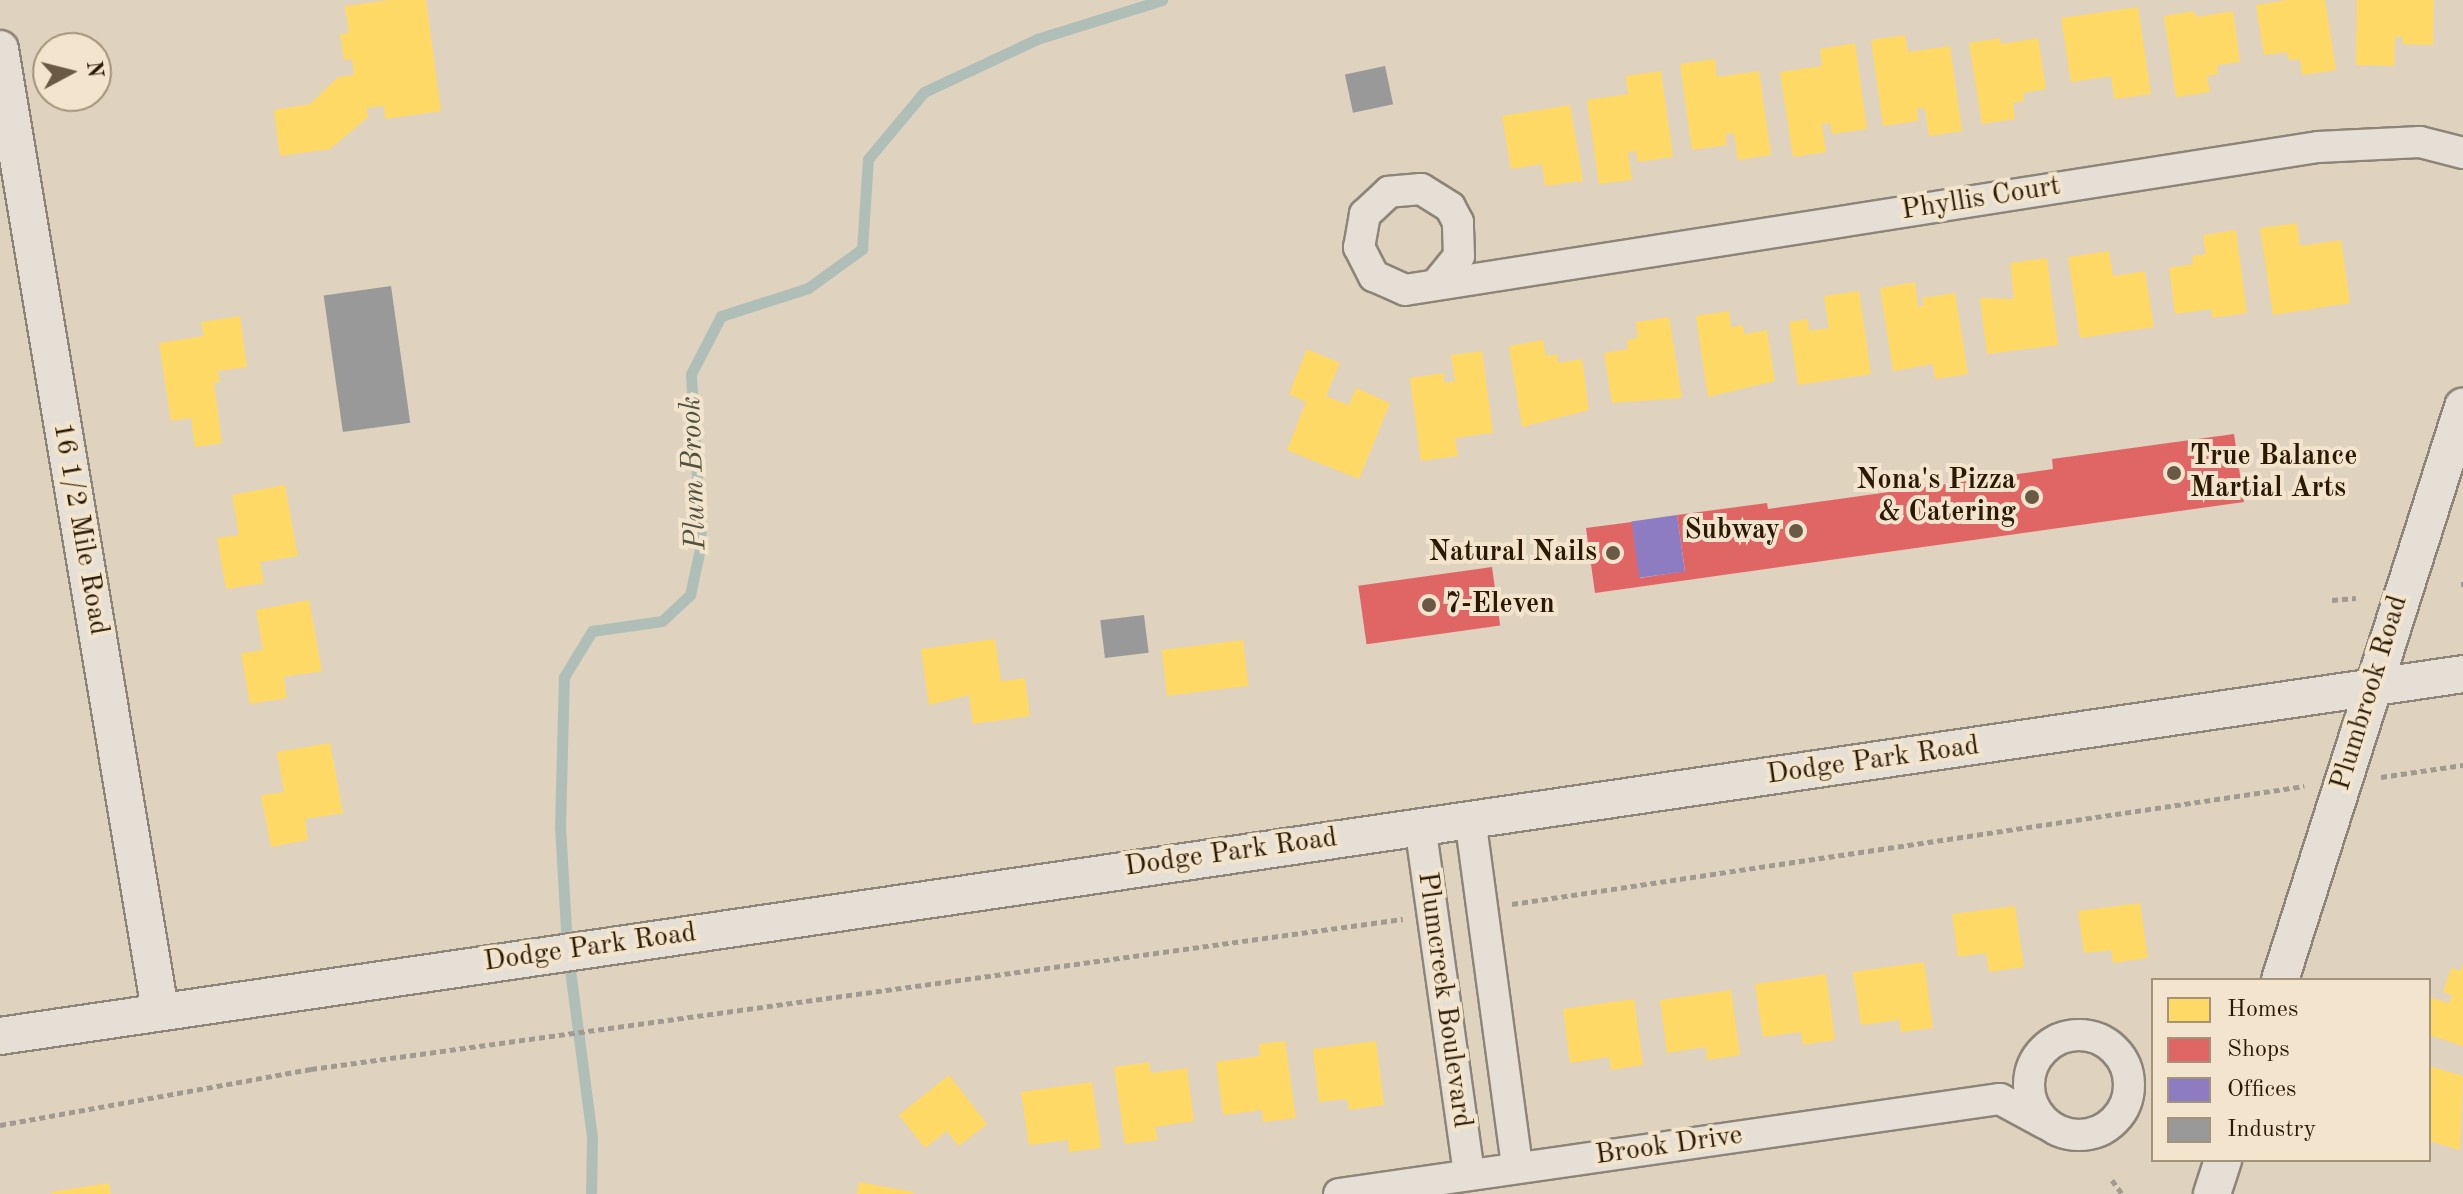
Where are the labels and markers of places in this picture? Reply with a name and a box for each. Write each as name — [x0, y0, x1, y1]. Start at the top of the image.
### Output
place label: True Balance Martial Arts — [2190, 440, 2357, 506]
place label: Nona's Pizza & Catering — [1856, 464, 2016, 530]
marker: True Balance Martial Arts — [2165, 464, 2183, 482]
marker: Nona's Pizza & Catering — [2023, 488, 2041, 506]
place label: Subway — [1684, 514, 1780, 548]
marker: Subway — [1787, 522, 1805, 540]
place label: Natural Nails — [1428, 536, 1597, 570]
marker: Natural Nails — [1604, 544, 1622, 562]
place label: 7-Eleven — [1445, 588, 1555, 622]
marker: 7-Eleven — [1420, 596, 1438, 614]

